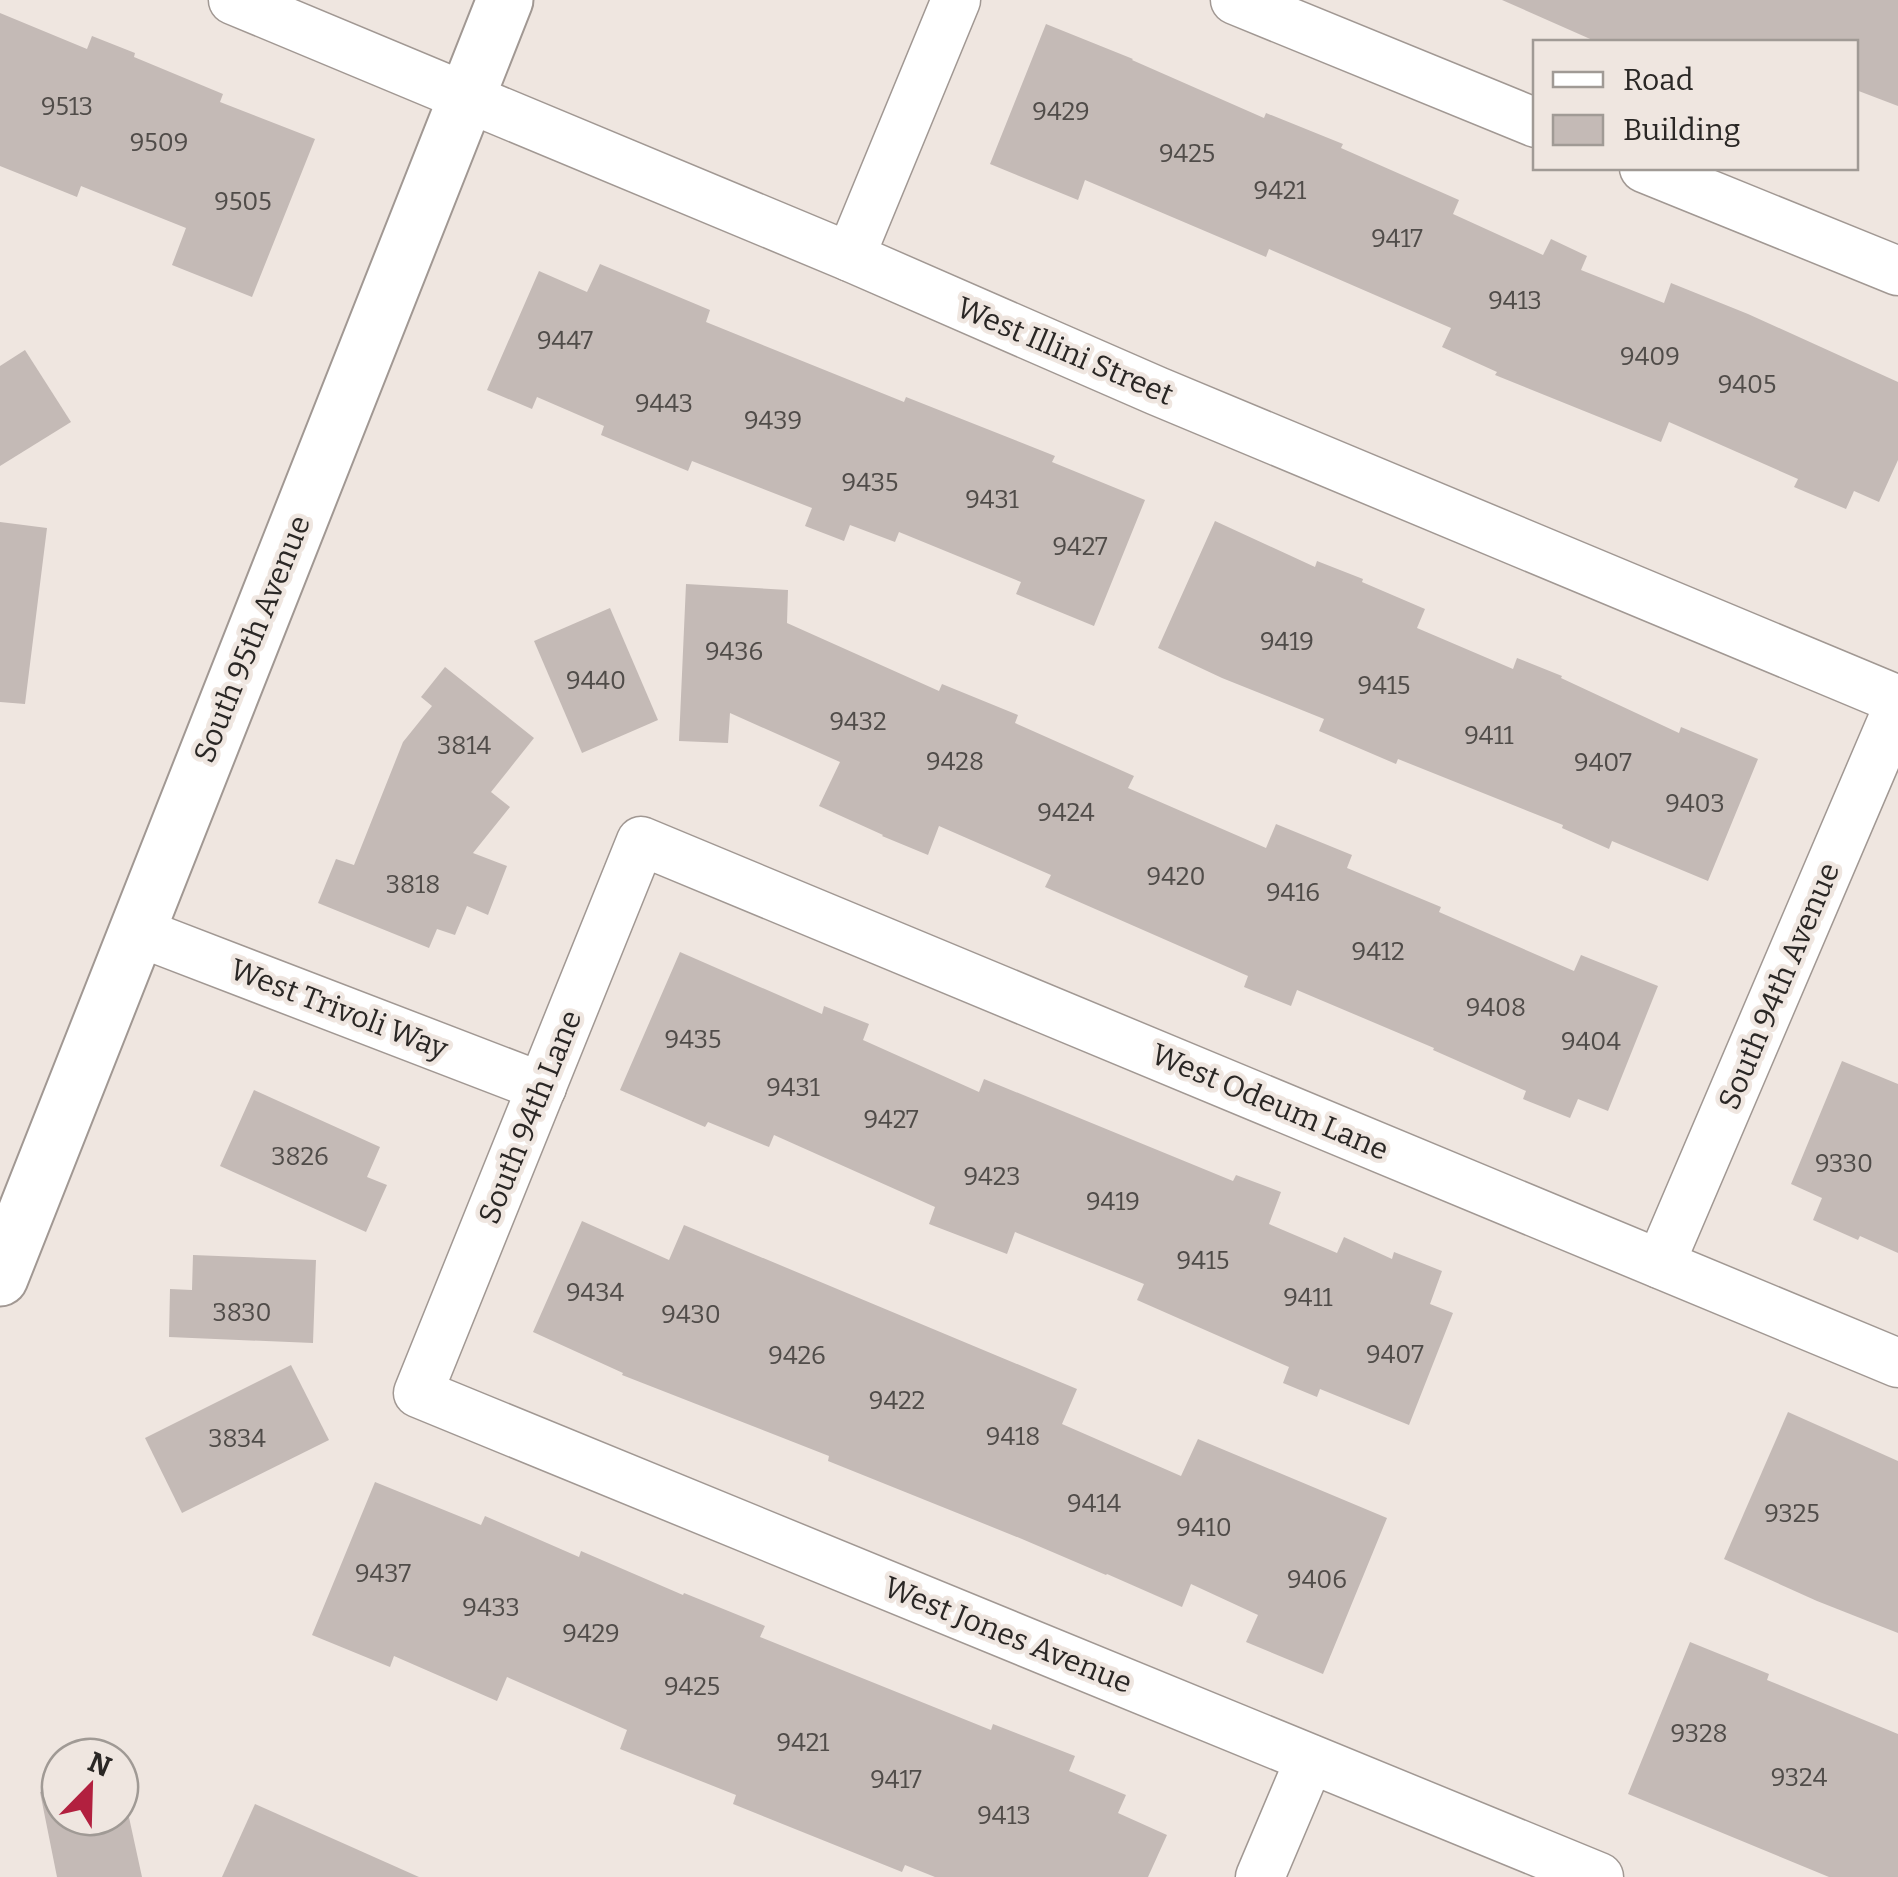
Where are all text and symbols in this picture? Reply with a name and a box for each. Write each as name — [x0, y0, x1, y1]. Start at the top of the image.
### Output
legend — [1533, 40, 1858, 170]
text: Road — [1623, 62, 1694, 98]
house number: 9513 — [41, 92, 93, 122]
house number: 9429 — [1032, 97, 1090, 127]
text: Building — [1623, 112, 1741, 148]
house number: 9509 — [130, 128, 188, 158]
house number: 9425 — [1159, 139, 1215, 169]
house number: 9421 — [1253, 176, 1307, 206]
house number: 9505 — [214, 187, 272, 217]
house number: 9417 — [1371, 224, 1423, 254]
house number: 9413 — [1488, 286, 1542, 316]
street label: West Illini Street — [951, 289, 1179, 413]
house number: 9447 — [537, 326, 594, 356]
house number: 9409 — [1620, 342, 1680, 372]
house number: 9405 — [1718, 370, 1776, 400]
house number: 9443 — [635, 389, 693, 419]
house number: 9439 — [744, 406, 802, 436]
house number: 9435 — [842, 468, 898, 498]
house number: 9431 — [965, 485, 1019, 515]
street label: South 95th Avenue — [186, 510, 318, 768]
house number: 9427 — [1052, 532, 1108, 562]
house number: 9419 — [1260, 627, 1314, 657]
house number: 9436 — [705, 637, 763, 667]
house number: 9440 — [566, 666, 626, 696]
house number: 9415 — [1358, 671, 1410, 701]
house number: 9432 — [829, 707, 887, 737]
house number: 9411 — [1464, 721, 1514, 751]
house number: 3814 — [437, 731, 491, 761]
house number: 9428 — [926, 747, 984, 777]
house number: 9407 — [1574, 748, 1632, 778]
house number: 9403 — [1665, 789, 1725, 819]
house number: 9424 — [1037, 798, 1095, 828]
street label: South 94th Avenue — [1711, 857, 1847, 1115]
house number: 9420 — [1147, 862, 1205, 892]
house number: 3818 — [386, 870, 440, 900]
house number: 9416 — [1266, 878, 1320, 908]
house number: 9412 — [1351, 937, 1405, 967]
street label: West Trivoli Way — [225, 951, 453, 1067]
house number: 9408 — [1466, 993, 1526, 1023]
street label: South 94th Lane — [471, 1005, 589, 1229]
house number: 9435 — [665, 1025, 721, 1055]
house number: 9404 — [1561, 1027, 1621, 1057]
street label: West Odeum Lane — [1146, 1036, 1394, 1168]
house number: 9431 — [766, 1073, 820, 1103]
house number: 9427 — [863, 1105, 919, 1135]
house number: 3826 — [271, 1142, 329, 1172]
house number: 9330 — [1815, 1149, 1873, 1179]
house number: 9423 — [963, 1162, 1021, 1192]
house number: 9419 — [1086, 1187, 1140, 1217]
house number: 9415 — [1177, 1246, 1229, 1276]
house number: 9434 — [566, 1278, 624, 1308]
house number: 9411 — [1283, 1283, 1333, 1313]
house number: 3830 — [212, 1298, 272, 1328]
house number: 9430 — [661, 1300, 721, 1330]
house number: 9407 — [1366, 1340, 1424, 1370]
house number: 9426 — [768, 1341, 826, 1371]
house number: 9422 — [869, 1386, 925, 1416]
house number: 9418 — [986, 1422, 1040, 1452]
house number: 3834 — [208, 1424, 266, 1454]
house number: 9414 — [1067, 1489, 1121, 1519]
house number: 9325 — [1764, 1499, 1820, 1529]
house number: 9410 — [1176, 1513, 1232, 1543]
house number: 9437 — [355, 1559, 411, 1589]
house number: 9406 — [1287, 1565, 1347, 1595]
street label: West Jones Avenue — [879, 1569, 1137, 1701]
house number: 9433 — [462, 1593, 520, 1623]
house number: 9429 — [562, 1619, 620, 1649]
house number: 9425 — [664, 1672, 720, 1702]
house number: 9328 — [1670, 1719, 1728, 1749]
house number: 9421 — [776, 1728, 830, 1758]
north arrow — [40, 1737, 140, 1837]
text: N — [83, 1745, 116, 1784]
house number: 9324 — [1771, 1763, 1828, 1793]
house number: 9417 — [870, 1765, 922, 1795]
house number: 9413 — [977, 1801, 1031, 1831]

